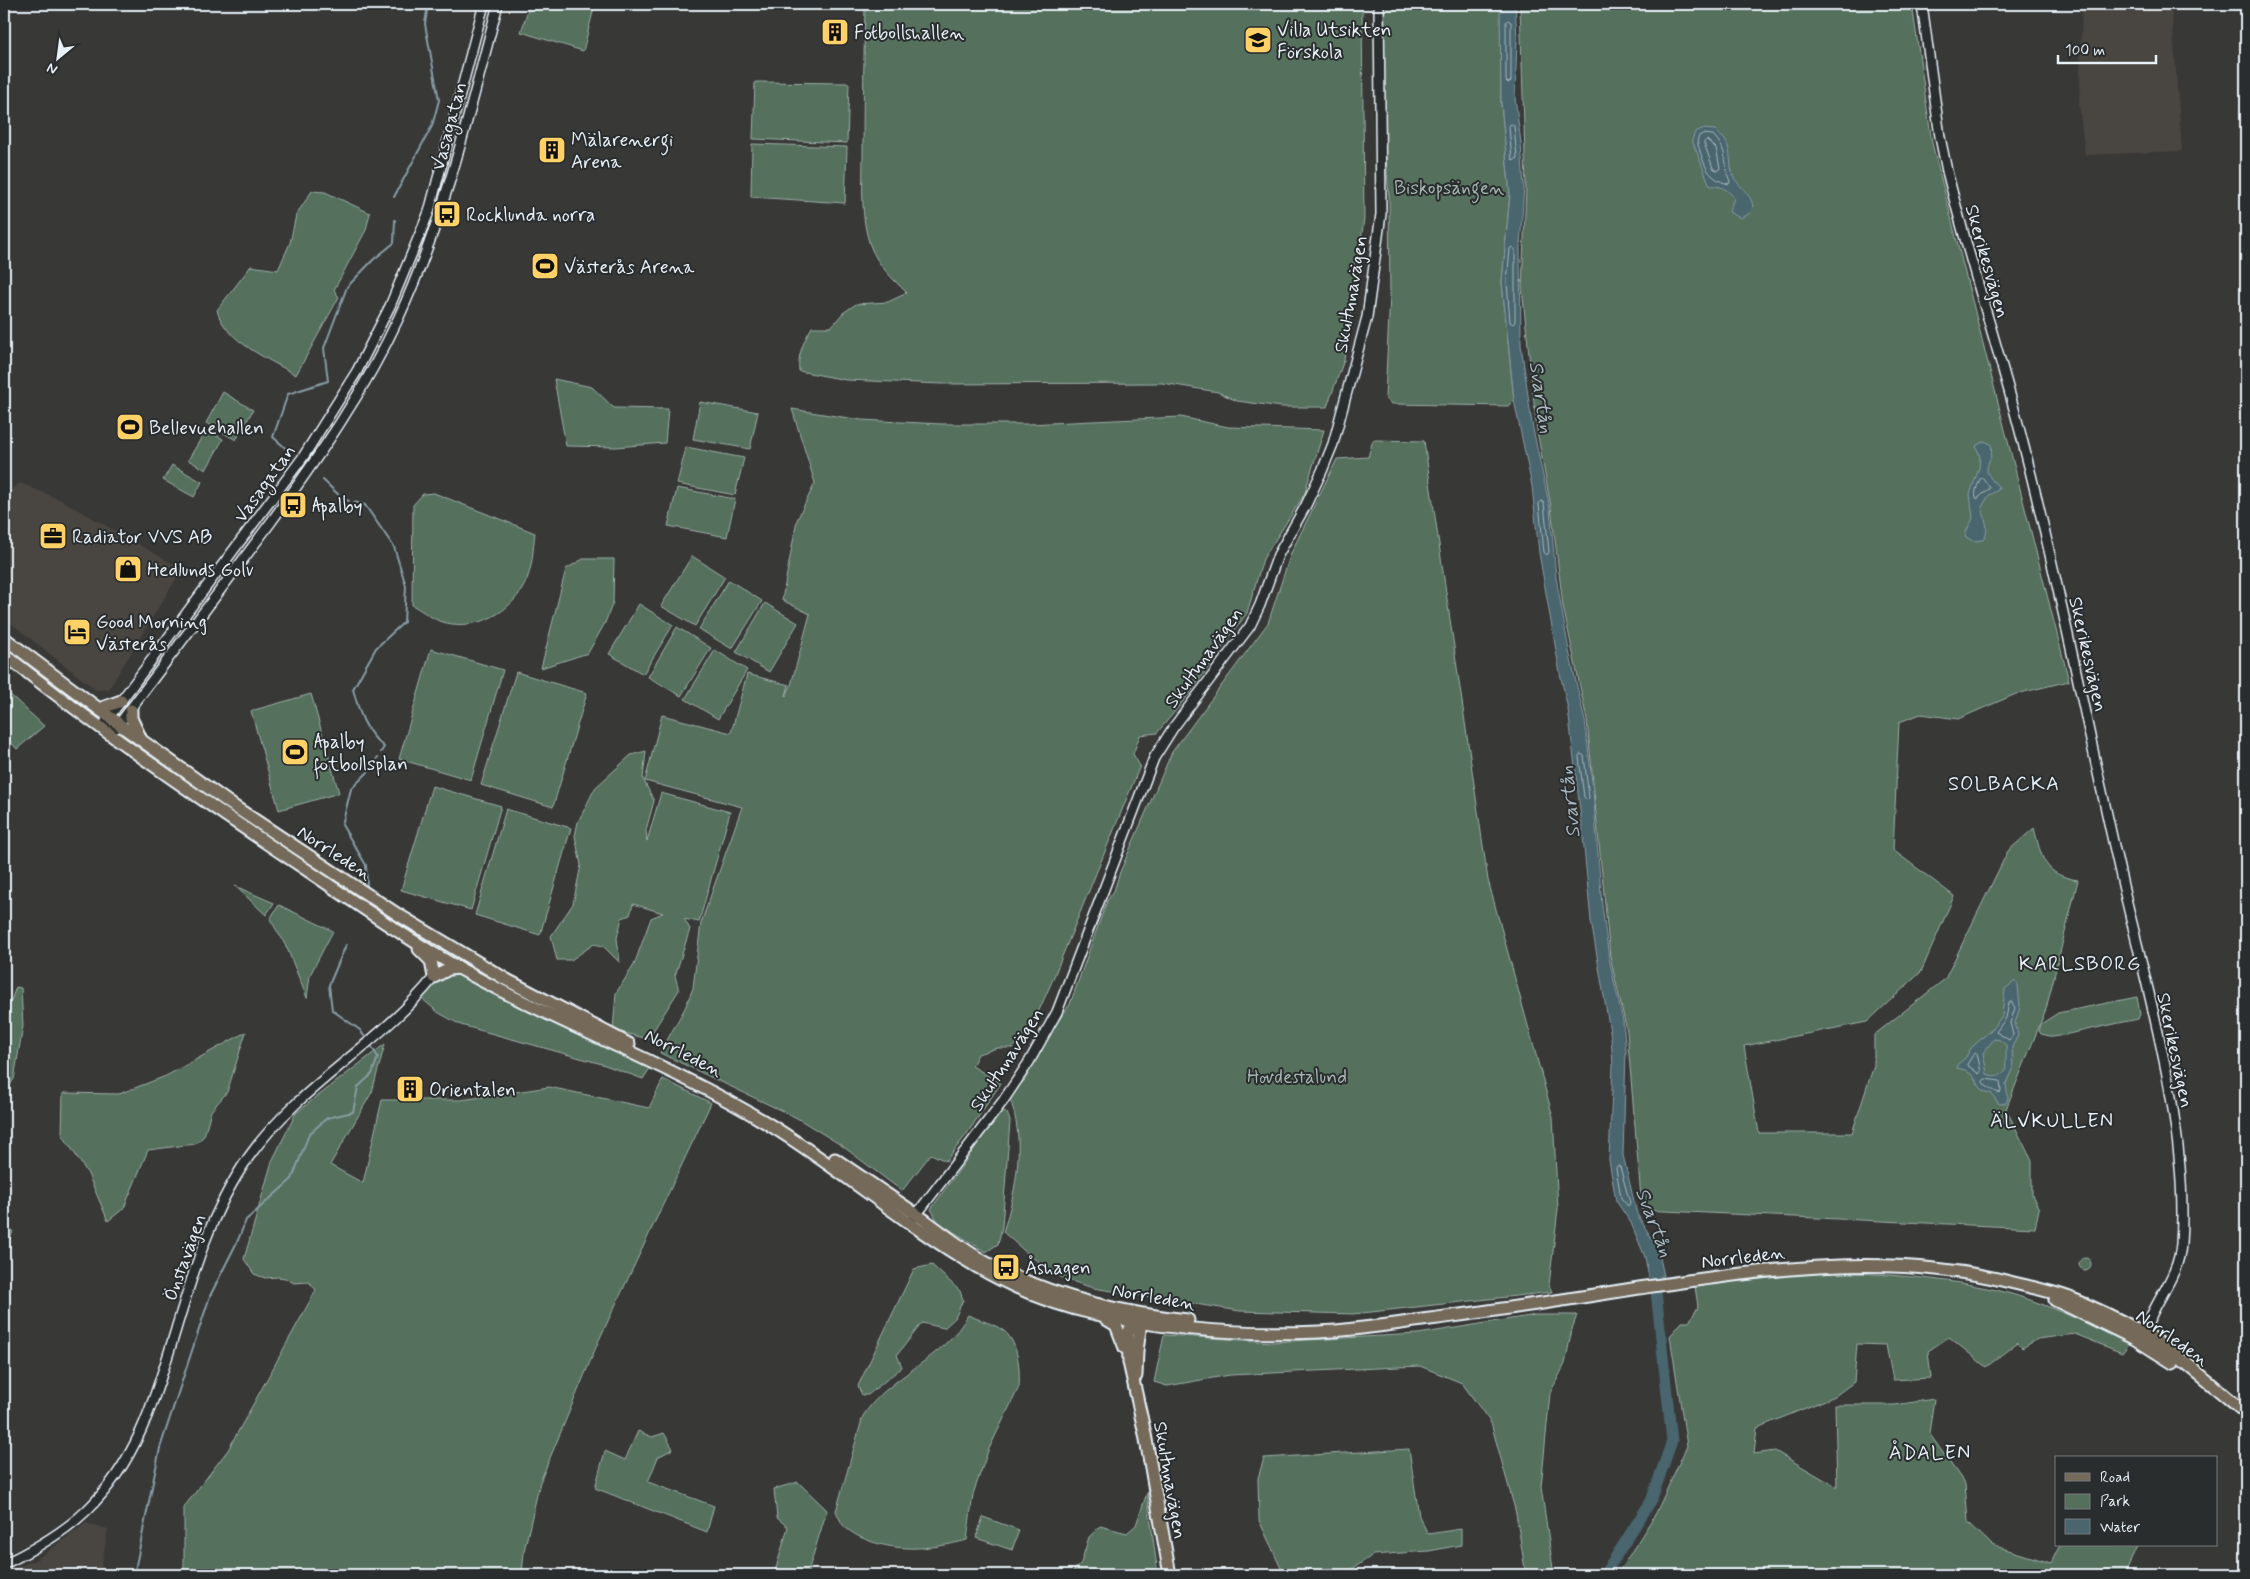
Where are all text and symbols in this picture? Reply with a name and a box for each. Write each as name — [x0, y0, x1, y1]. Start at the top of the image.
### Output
building icon: Fotbollshallen — [820, 17, 850, 47]
place label: Villa Utsikten Förskola — [1277, 18, 1391, 65]
place label: Fotbollshallen — [854, 21, 964, 46]
school or university icon: Villa Utsikten Förskola — [1243, 25, 1273, 55]
north arrow — [32, 32, 82, 82]
scale bar — [2058, 32, 2155, 64]
text: 100 m — [2065, 41, 2105, 61]
text: N — [44, 58, 61, 79]
street label: Vasagatan — [426, 79, 475, 174]
place label: Mälarenergi Arena — [571, 128, 673, 175]
building icon: Mälarenergi Arena — [537, 135, 567, 165]
park label: Biskopsängen — [1394, 176, 1504, 204]
bus stop icon: Rocklunda norra — [432, 199, 462, 229]
street label: Skerikesvägen — [1957, 202, 2015, 321]
place label: Rocklunda norra — [466, 203, 595, 228]
street label: Skultunavägen — [1329, 234, 1375, 355]
sports icon: Västerås Arena — [530, 251, 560, 281]
place label: Västerås Arena — [564, 255, 695, 280]
water label: Svartån — [1522, 359, 1560, 435]
sports icon: Bellevuehallen — [115, 412, 145, 442]
place label: Bellevuehallen — [149, 416, 264, 441]
street label: Vasagatan — [228, 440, 304, 529]
bus stop icon: Apalby — [278, 490, 308, 520]
place label: Apalby — [312, 494, 363, 521]
office icon: Radiator VVS AB — [38, 521, 68, 551]
place label: Radiator VVS AB — [72, 525, 212, 550]
shop icon: Hedlunds Golv — [113, 554, 143, 584]
place label: Hedlunds Golv — [147, 558, 254, 583]
street label: Skerikesvägen — [2061, 595, 2113, 714]
street label: Skultunavägen — [1159, 602, 1250, 714]
place label: Good Morning Västerås — [96, 610, 207, 657]
hotel icon: Good Morning Västerås — [62, 617, 92, 647]
place label: Apalby fotbollsplan — [314, 730, 408, 780]
sports icon: Apalby fotbollsplan — [280, 737, 310, 767]
water label: Svartån — [1553, 764, 1588, 839]
district label: SOLBACKA — [1948, 771, 2060, 798]
street label: Norrleden — [292, 820, 376, 887]
district label: KARLSBORG — [2019, 951, 2141, 978]
street label: Skerikesvägen — [2149, 991, 2199, 1110]
street label: Skultunavägen — [964, 1003, 1051, 1117]
street label: Norrleden — [640, 1023, 727, 1084]
park label: Hovdestalund — [1247, 1065, 1347, 1090]
building icon: Orientalen — [395, 1074, 425, 1104]
place label: Orientalen — [429, 1078, 516, 1103]
district label: ÄLVKULLEN — [1990, 1108, 2114, 1135]
water label: Svartån — [1628, 1184, 1679, 1261]
street label: Önstavägen — [158, 1211, 214, 1305]
street label: Norrleden — [1700, 1240, 1787, 1275]
bus stop icon: Åshagen — [991, 1252, 1021, 1282]
place label: Åshagen — [1025, 1255, 1091, 1282]
street label: Norrleden — [1110, 1278, 1197, 1317]
street label: Norrleden — [2130, 1304, 2214, 1373]
street label: Skultunavägen — [1146, 1420, 1192, 1541]
district label: ÅDALEN — [1889, 1440, 1971, 1467]
legend — [2055, 1456, 2218, 1546]
text: Road — [2100, 1468, 2130, 1488]
text: Park — [2100, 1492, 2130, 1512]
text: Water — [2100, 1518, 2140, 1538]

